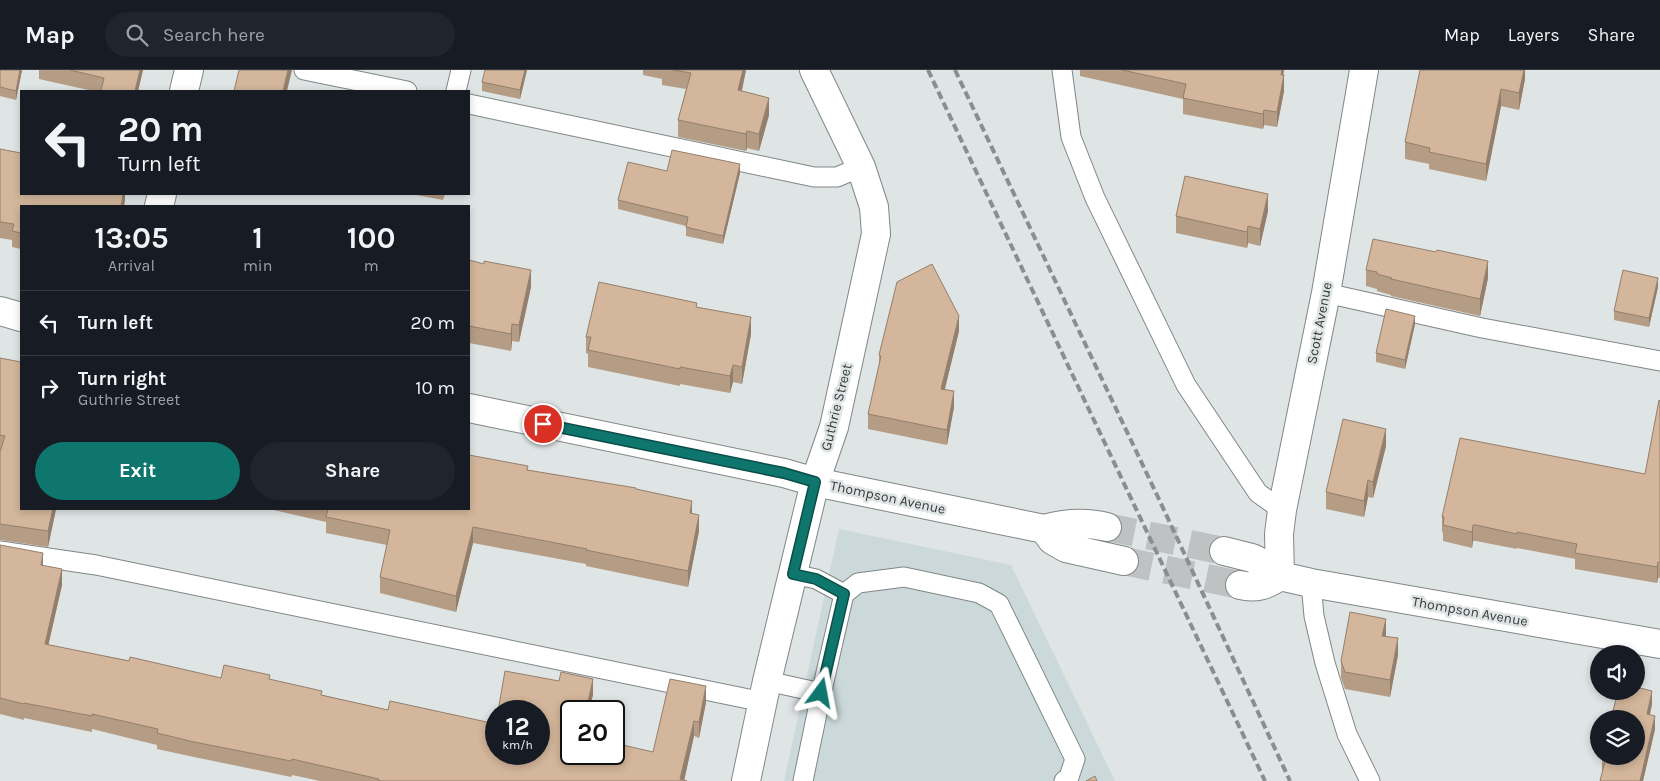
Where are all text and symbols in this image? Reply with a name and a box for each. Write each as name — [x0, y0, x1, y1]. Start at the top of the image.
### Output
search box — [105, 12, 455, 57]
text: Map — [25, 21, 75, 49]
icon: search — [123, 21, 151, 49]
text: Search here — [163, 24, 265, 46]
text: Map — [1444, 24, 1480, 46]
text: Layers — [1508, 24, 1560, 46]
text: Share — [1588, 24, 1635, 46]
text: 20 m — [118, 109, 203, 150]
icon: left — [35, 110, 100, 175]
text: Turn left — [118, 151, 201, 177]
text: 13:05 — [95, 220, 168, 256]
text: 1 — [252, 220, 263, 256]
text: 100 — [347, 220, 395, 256]
text: Arrival — [108, 256, 155, 275]
text: min — [243, 256, 272, 275]
text: m — [364, 256, 379, 275]
street label: Scott Avenue — [1303, 281, 1336, 366]
icon: left — [35, 309, 63, 337]
text: Turn left — [78, 312, 153, 334]
text: 20 m — [410, 312, 455, 334]
street label: Guthrie Street — [817, 362, 856, 453]
text: Turn right — [78, 368, 167, 390]
icon: right — [35, 374, 63, 402]
text: 10 m — [415, 377, 455, 399]
text: Guthrie Street — [78, 390, 180, 409]
pin — [522, 403, 564, 445]
icon: arrive — [529, 410, 557, 438]
button: Exit — [35, 442, 240, 500]
button: Share — [250, 442, 455, 500]
street label: Thompson Avenue — [829, 477, 947, 518]
street label: Thompson Avenue — [1411, 593, 1529, 630]
map controls — [1590, 645, 1645, 765]
button: sound — [1590, 645, 1645, 700]
position arrow — [794, 666, 846, 718]
speed limit sign: 20 — [560, 700, 625, 765]
button: layers — [1590, 710, 1645, 765]
text: 12 — [505, 712, 530, 741]
text: km/h — [502, 738, 533, 752]

